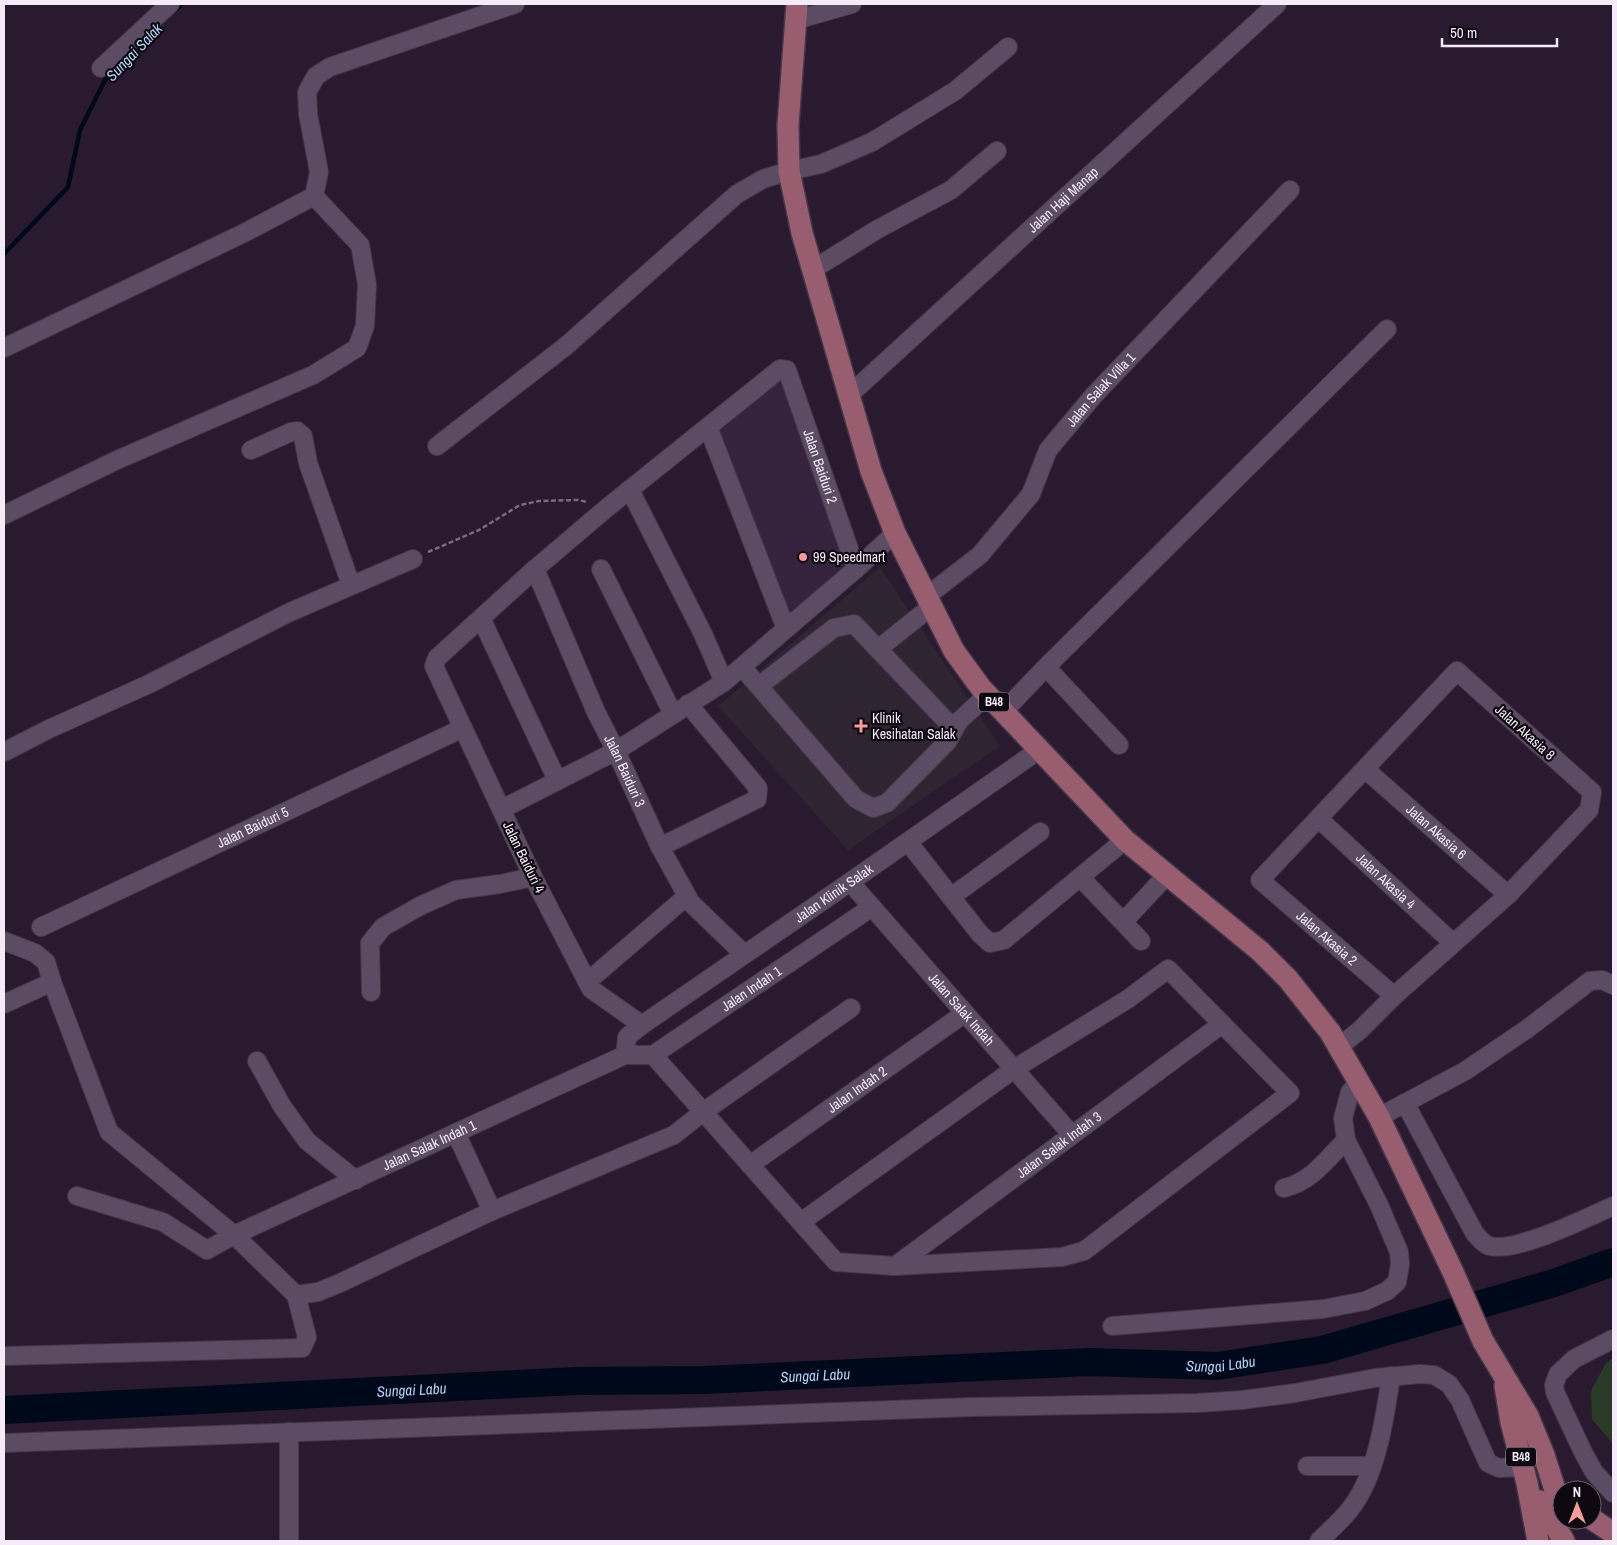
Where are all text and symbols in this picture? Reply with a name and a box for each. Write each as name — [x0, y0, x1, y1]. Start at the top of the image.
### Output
scale bar — [1442, 15, 1557, 47]
water label: Sungai Salak — [101, 18, 168, 86]
text: 50 m — [1450, 22, 1477, 43]
street label: Jalan Haji Manap — [1024, 163, 1102, 237]
street label: Jalan Salak Villa 1 — [1062, 348, 1140, 430]
street label: Jalan Baiduri 2 — [799, 427, 842, 506]
place label: 99 Speedmart — [813, 548, 885, 566]
marker: 99 Speedmart — [797, 551, 809, 563]
road number: B48 — [979, 692, 1009, 712]
street label: Jalan Akasia 8 — [1491, 700, 1559, 764]
place label: Klinik Kesihatan Salak — [872, 709, 956, 743]
marker: Klinik Kesihatan Salak — [854, 719, 868, 733]
street label: Jalan Baiduri 3 — [600, 732, 649, 810]
street label: Jalan Akasia 6 — [1402, 800, 1470, 863]
street label: Jalan Baiduri 5 — [214, 803, 291, 852]
street label: Jalan Baiduri 4 — [499, 818, 549, 896]
street label: Jalan Akasia 4 — [1352, 849, 1420, 913]
street label: Jalan Klinik Salak — [791, 860, 877, 926]
street label: Jalan Akasia 2 — [1293, 907, 1361, 969]
street label: Jalan Indah 1 — [718, 961, 785, 1015]
street label: Jalan Salak Indah — [925, 969, 998, 1049]
street label: Jalan Indah 2 — [824, 1062, 890, 1117]
street label: Jalan Salak Indah 3 — [1013, 1107, 1105, 1182]
street label: Jalan Salak Indah 1 — [380, 1115, 480, 1174]
water label: Sungai Labu — [1186, 1350, 1257, 1377]
water label: Sungai Labu — [780, 1363, 851, 1387]
water label: Sungai Labu — [376, 1377, 447, 1402]
road number: B48 — [1506, 1448, 1536, 1466]
north arrow — [1552, 1480, 1602, 1530]
text: N — [1573, 1483, 1581, 1501]

